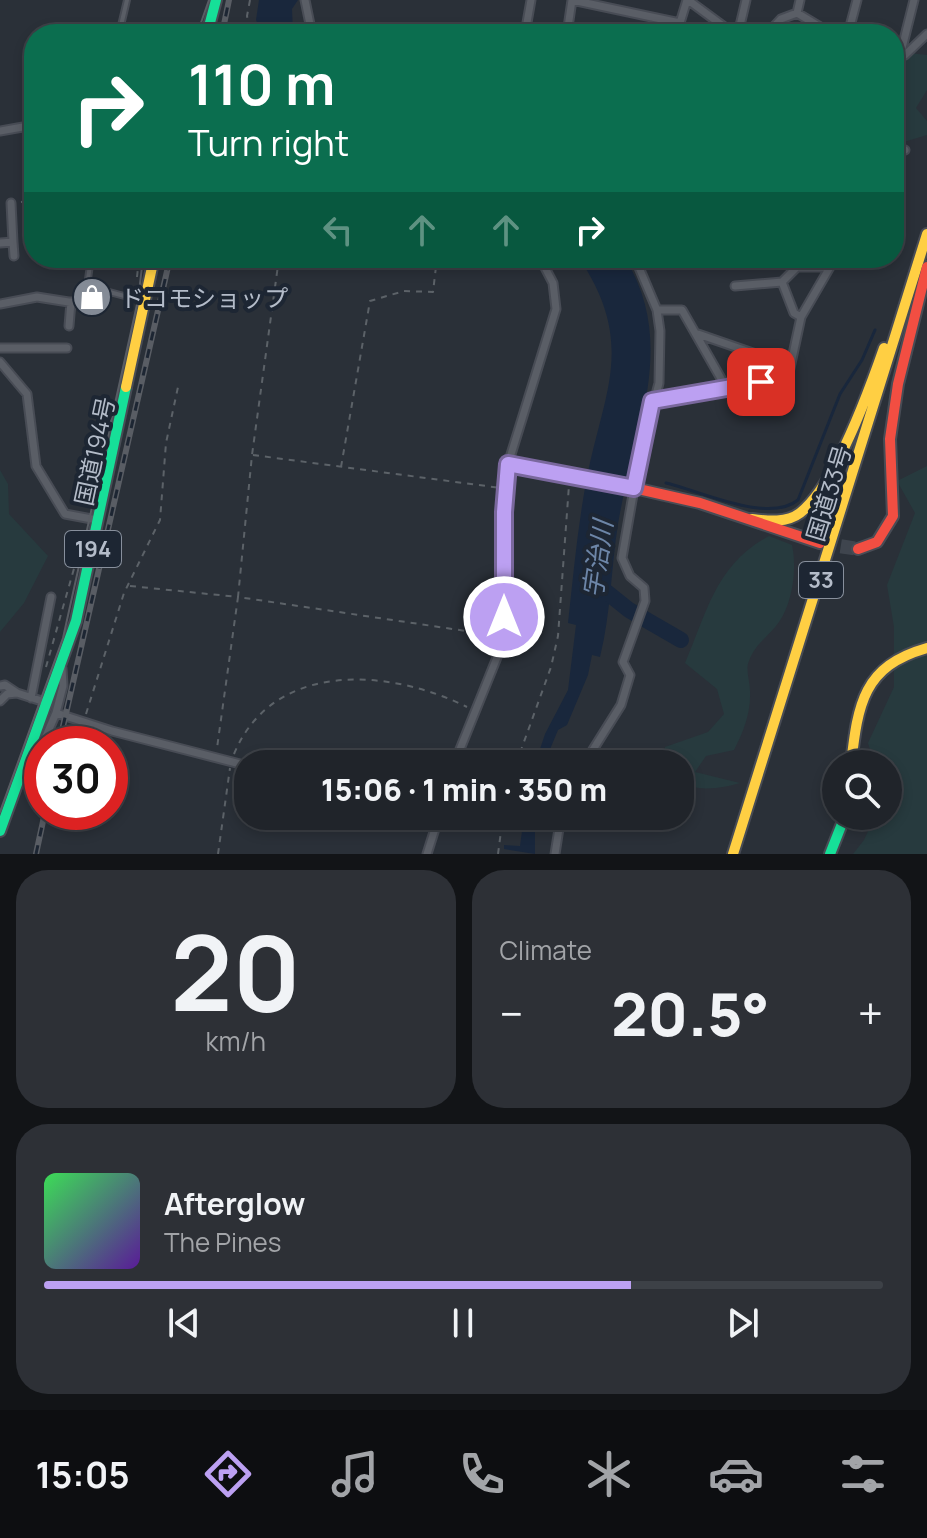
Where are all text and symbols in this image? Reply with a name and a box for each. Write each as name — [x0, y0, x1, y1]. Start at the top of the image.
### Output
text: 110 m — [188, 45, 335, 122]
icon: right — [56, 56, 160, 160]
text: Turn right — [188, 118, 349, 167]
icon: left — [316, 208, 360, 252]
icon: ahead — [400, 208, 444, 252]
icon: ahead — [484, 208, 528, 252]
icon: right — [568, 208, 612, 252]
shop icon: ドコモショップ — [71, 276, 113, 318]
place label: ドコモショップ — [120, 281, 288, 314]
pin — [727, 348, 795, 416]
icon: arrive — [739, 360, 783, 404]
street label: 国道194号 — [66, 394, 122, 508]
street label: 国道33号 — [798, 441, 858, 545]
water label: 宇治川 — [574, 515, 621, 600]
road number: 194 — [65, 531, 121, 567]
road number: 33 — [799, 562, 843, 598]
position arrow — [462, 575, 546, 659]
speed limit sign: 30 — [24, 726, 128, 830]
map controls — [822, 750, 902, 830]
button: search — [822, 750, 902, 830]
text: 15:06 · 1 min · 350 m — [321, 769, 607, 810]
text: 20 — [171, 900, 301, 1042]
text: Climate — [500, 932, 592, 968]
text: 20.5° — [611, 972, 770, 1054]
text: − — [500, 983, 523, 1043]
text: + — [858, 983, 883, 1043]
text: km/h — [206, 1023, 266, 1059]
text: Afterglow — [164, 1183, 305, 1224]
text: The Pines — [164, 1224, 281, 1260]
icon: previous — [162, 1301, 206, 1345]
icon: pause — [441, 1301, 485, 1345]
icon: next — [721, 1301, 765, 1345]
icon: directions — [200, 1446, 256, 1502]
icon: music — [327, 1446, 383, 1502]
icon: phone — [454, 1446, 510, 1502]
icon: climate — [581, 1446, 637, 1502]
icon: car — [708, 1446, 764, 1502]
icon: filters — [835, 1446, 891, 1502]
text: 15:05 — [36, 1450, 129, 1499]

